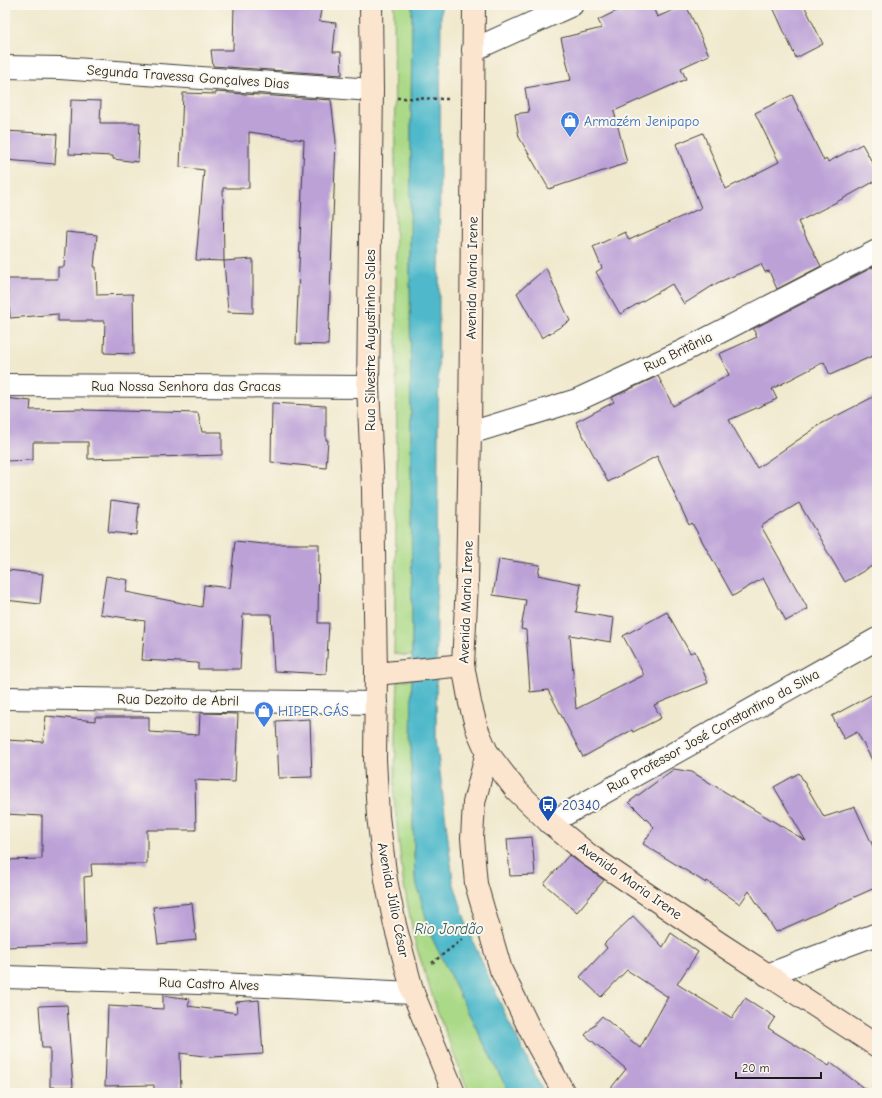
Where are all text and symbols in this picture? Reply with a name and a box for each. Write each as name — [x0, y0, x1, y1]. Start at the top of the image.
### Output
street label: Segunda Travessa Gonçalves Dias — [86, 61, 290, 93]
shop icon: Armazém Jenipapo — [559, 110, 581, 138]
place label: Armazém Jenipapo — [584, 113, 699, 130]
street label: Avenida Maria Irene — [462, 216, 482, 340]
street label: Rua Silvestre Augustinho Sales — [362, 249, 379, 431]
street label: Rua Britânia — [641, 328, 715, 376]
street label: Rua Nossa Senhora das Gracas — [91, 378, 281, 395]
street label: Avenida Maria Irene — [455, 540, 477, 664]
street label: Rua Professor José Constantino da Silva — [604, 665, 822, 797]
street label: Rua Dezoito de Abril — [117, 690, 239, 710]
shop icon: HIPER GÁS — [253, 700, 275, 728]
place label: HIPER GÁS — [278, 703, 349, 720]
bus stop icon: 20340 — [537, 794, 559, 822]
place label: 20340 — [562, 797, 600, 814]
street label: Avenida Maria Irene — [575, 839, 685, 923]
street label: Avenida Júlio César — [373, 841, 413, 959]
water label: Rio Jordão — [414, 920, 484, 938]
street label: Rua Castro Alves — [159, 974, 259, 994]
scale bar — [736, 1054, 821, 1080]
text: 20 m — [742, 1061, 770, 1075]

